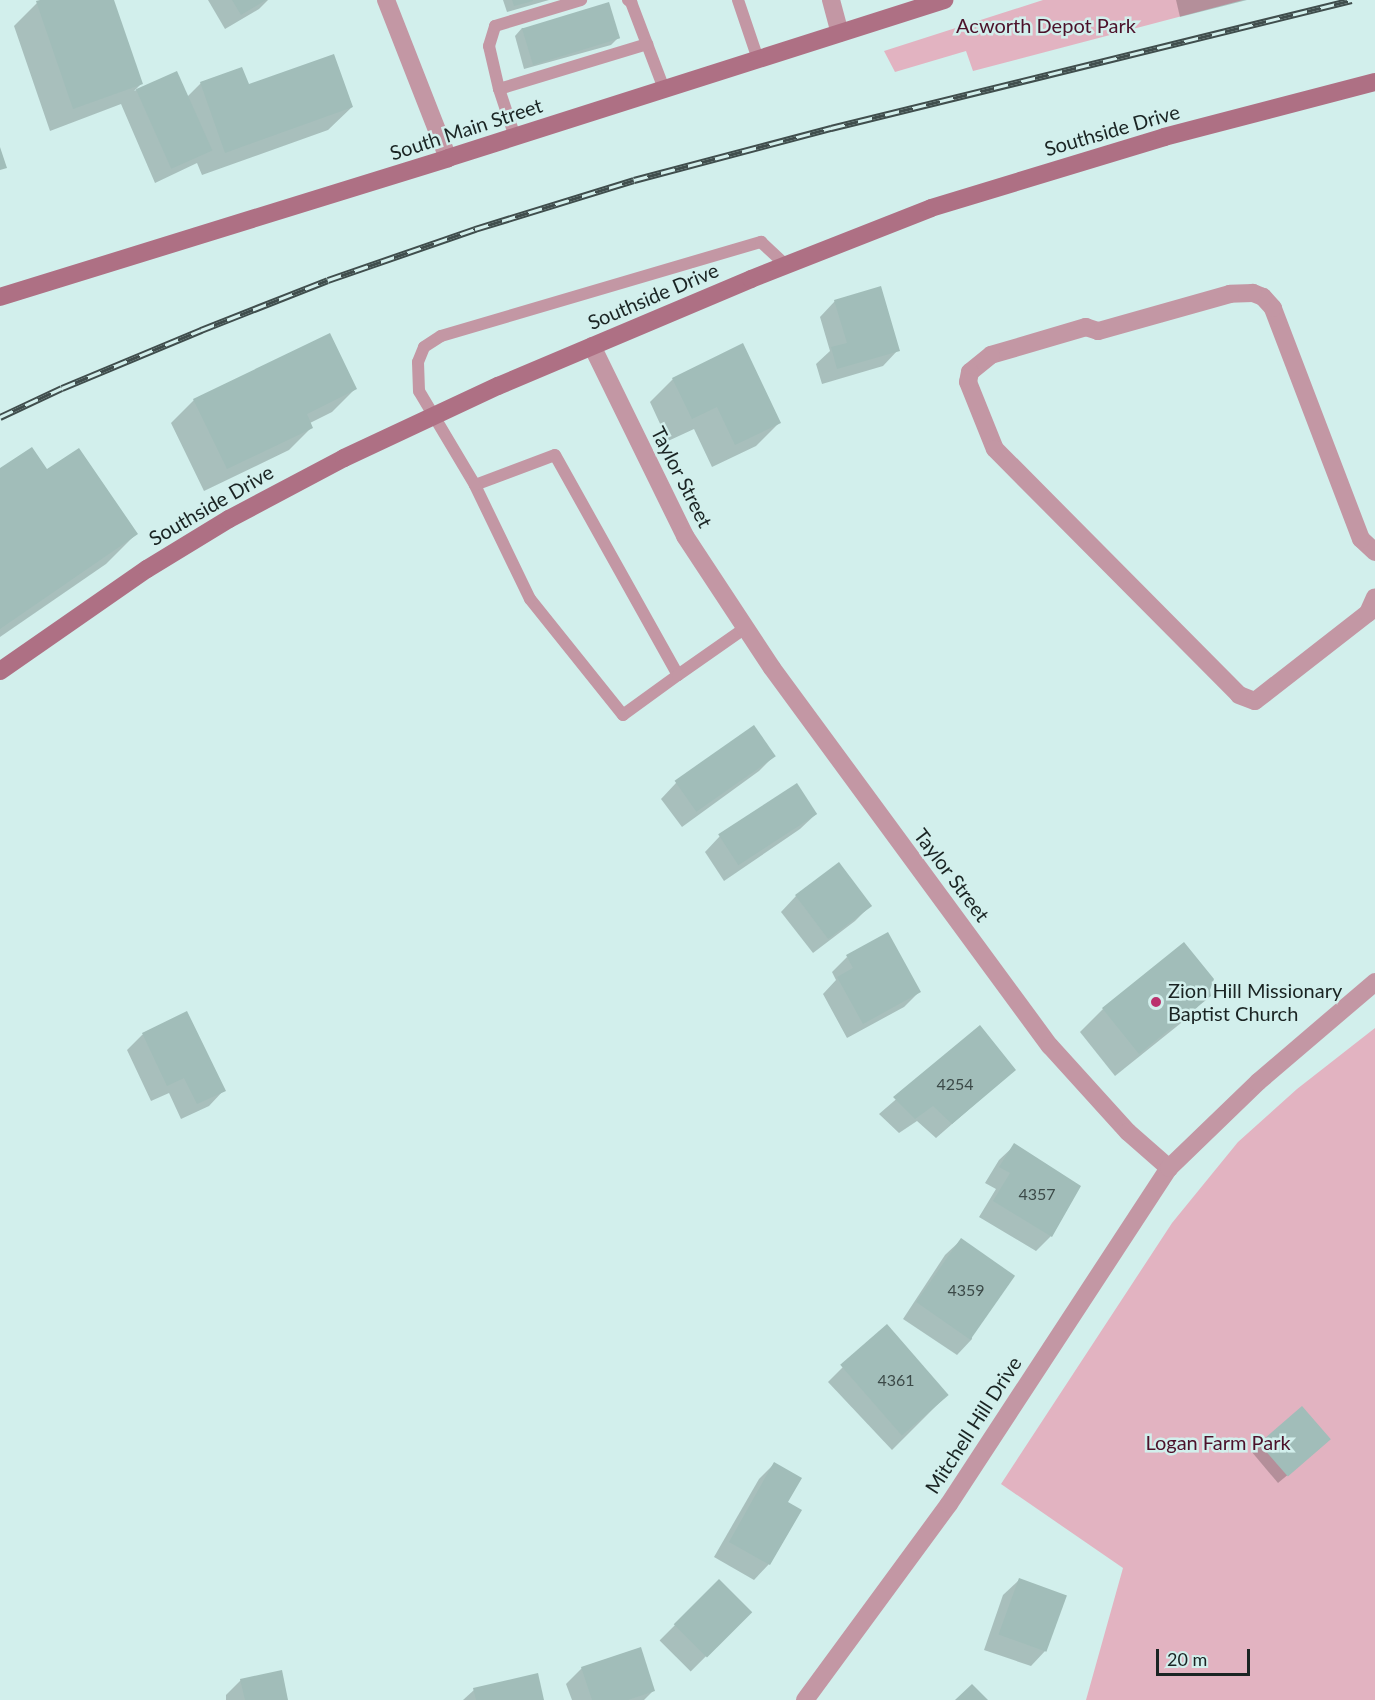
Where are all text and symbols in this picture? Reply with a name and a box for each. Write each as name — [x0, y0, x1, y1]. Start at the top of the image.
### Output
park label: Acworth Depot Park — [956, 13, 1136, 37]
street label: South Main Street — [387, 93, 545, 165]
street label: Southside Drive — [1042, 99, 1182, 161]
street label: Southside Drive — [584, 258, 722, 334]
street label: Taylor Street — [646, 422, 718, 532]
street label: Southside Drive — [145, 460, 277, 550]
street label: Taylor Street — [909, 824, 995, 926]
place label: Zion Hill Missionary Baptist Church — [1168, 978, 1342, 1025]
marker: Zion Hill Missionary Baptist Church — [1149, 995, 1163, 1009]
house number: 4254 — [936, 1074, 974, 1094]
house number: 4357 — [1018, 1184, 1056, 1204]
house number: 4359 — [947, 1280, 985, 1300]
street label: Mitchell Hill Drive — [920, 1352, 1026, 1498]
house number: 4361 — [877, 1370, 915, 1390]
park label: Logan Farm Park — [1145, 1430, 1291, 1454]
scale bar — [1159, 1637, 1254, 1675]
text: 20 m — [1167, 1648, 1207, 1670]

